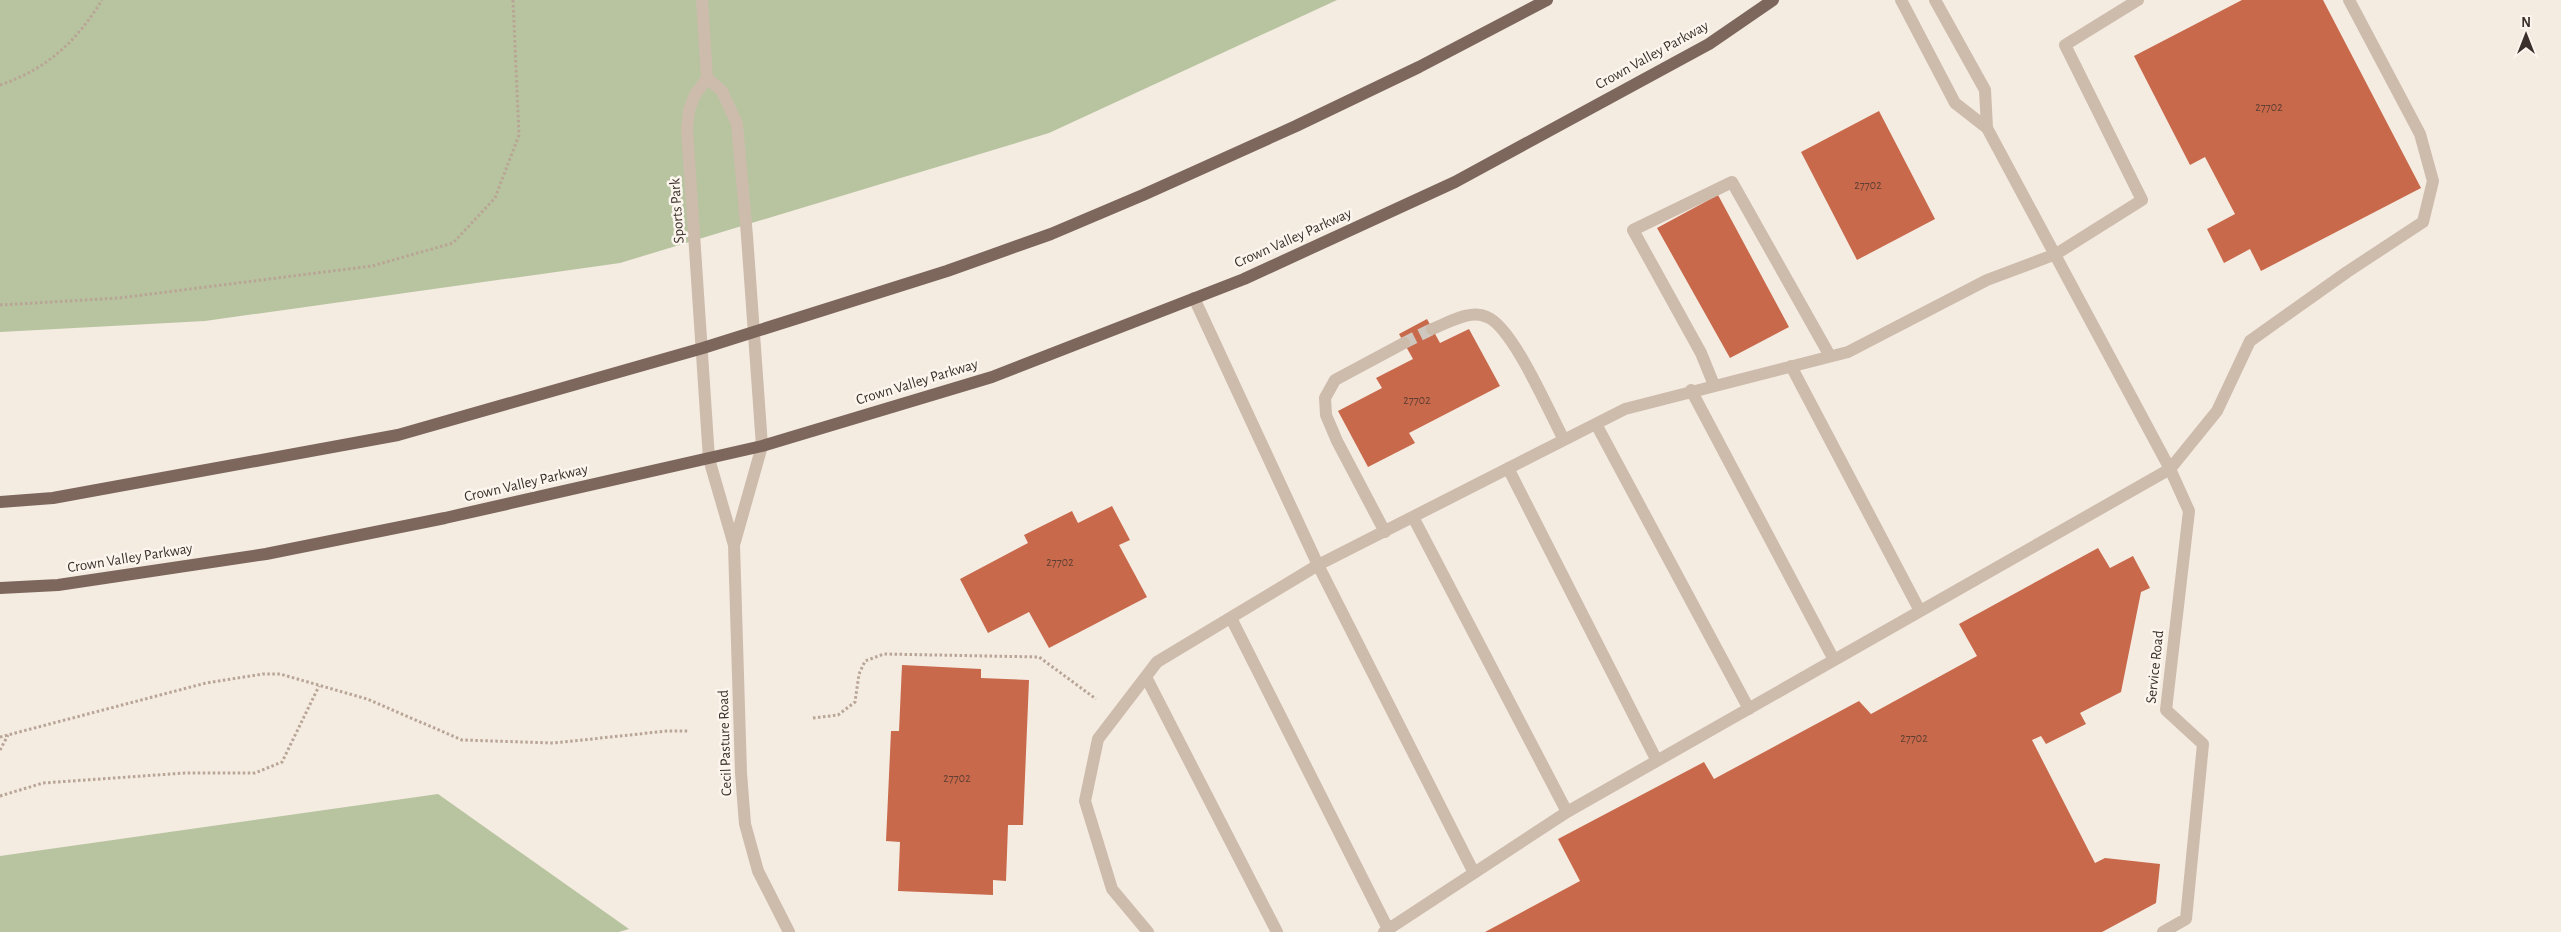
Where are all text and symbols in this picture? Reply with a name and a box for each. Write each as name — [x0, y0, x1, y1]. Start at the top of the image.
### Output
north arrow — [2501, 10, 2551, 60]
text: N — [2521, 16, 2531, 30]
street label: Crown Valley Parkway — [1593, 17, 1711, 92]
house number: 27702 — [2255, 101, 2283, 113]
street label: Sports Park — [667, 178, 687, 244]
house number: 27702 — [1854, 179, 1882, 191]
street label: Crown Valley Parkway — [1232, 205, 1354, 271]
street label: Crown Valley Parkway — [854, 356, 980, 408]
house number: 27702 — [1403, 394, 1431, 406]
street label: Crown Valley Parkway — [463, 461, 590, 505]
street label: Crown Valley Parkway — [66, 541, 194, 575]
house number: 27702 — [1046, 556, 1074, 568]
street label: Service Road — [2144, 629, 2166, 704]
street label: Cecil Pasture Road — [716, 689, 734, 796]
house number: 27702 — [1900, 732, 1928, 744]
house number: 27702 — [943, 772, 971, 784]

